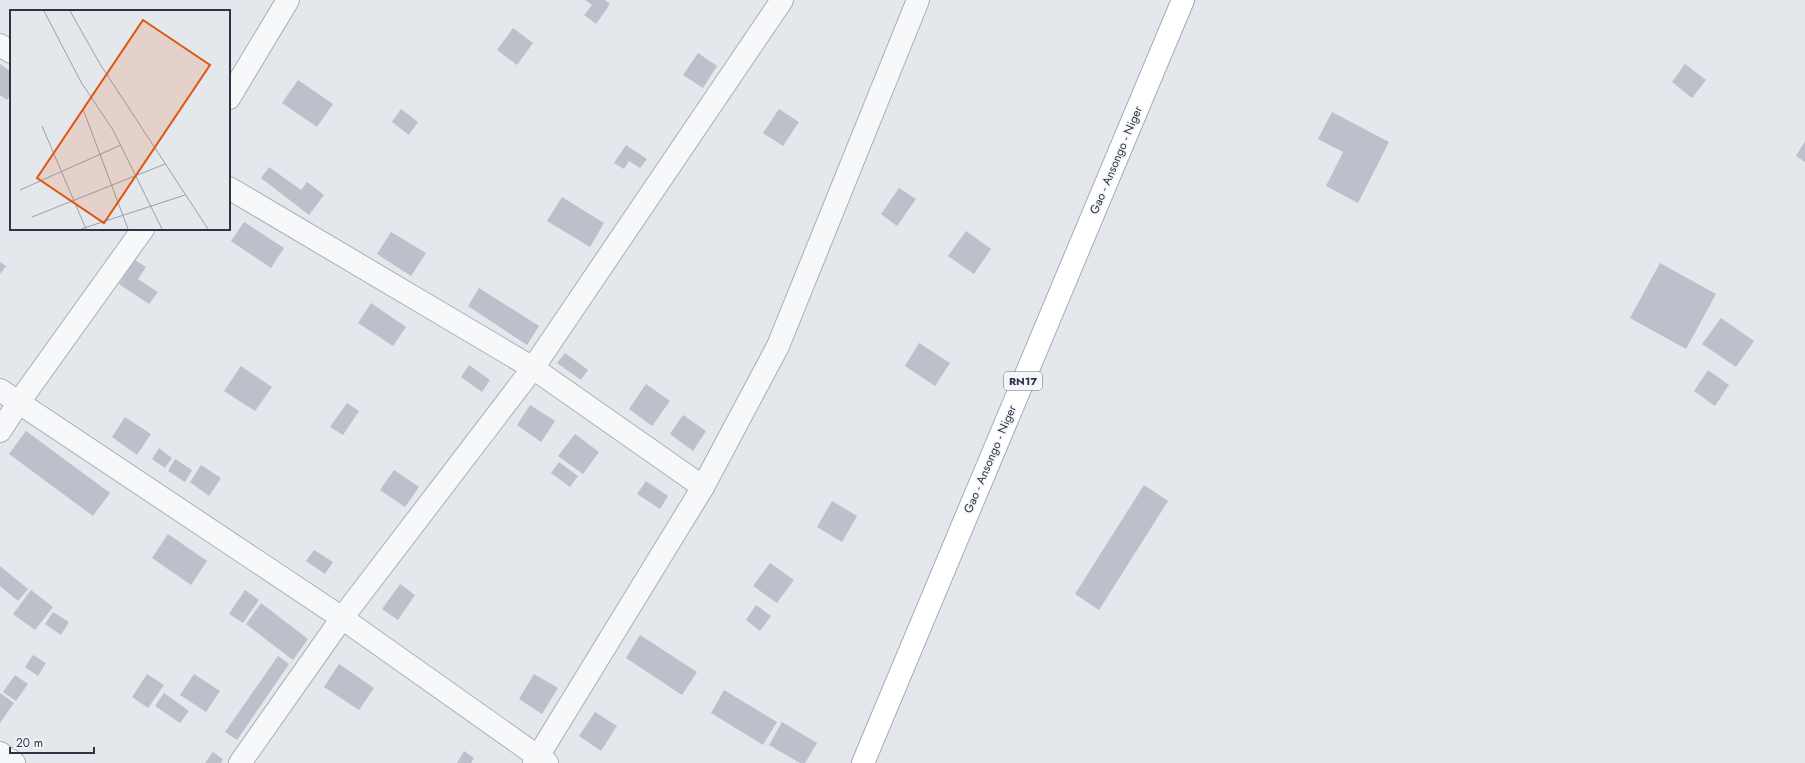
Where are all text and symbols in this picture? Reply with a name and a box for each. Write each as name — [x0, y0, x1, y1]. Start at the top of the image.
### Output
inset map — [10, 10, 230, 230]
street label: Gao - Ansongo - Niger — [1085, 102, 1147, 217]
road number: RN17 — [1004, 372, 1042, 390]
street label: Gao - Ansongo - Niger — [959, 401, 1021, 516]
scale bar — [10, 729, 94, 755]
text: 20 m — [16, 734, 43, 752]

